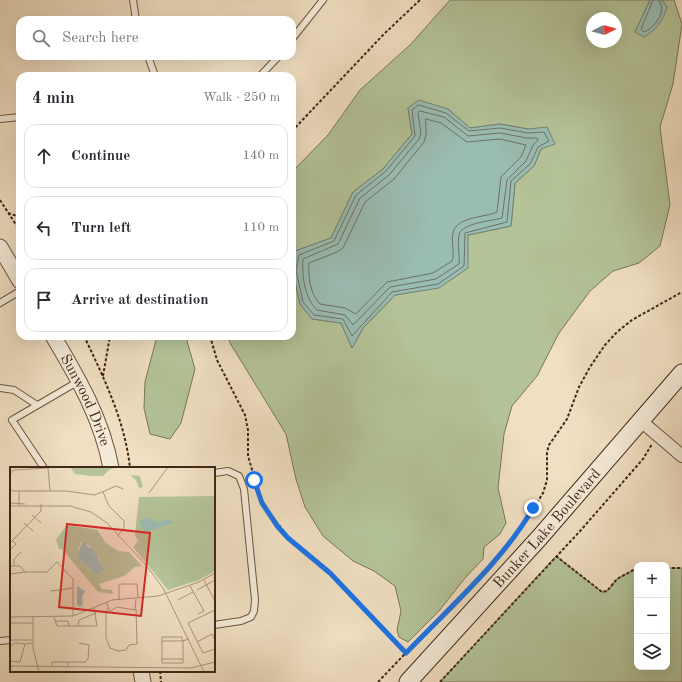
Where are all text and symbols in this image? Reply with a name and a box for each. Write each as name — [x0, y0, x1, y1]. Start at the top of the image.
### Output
north arrow — [586, 12, 622, 48]
search box — [16, 16, 296, 60]
icon: search — [30, 27, 52, 49]
text: Search here — [62, 31, 139, 46]
text: 4 min — [32, 90, 75, 107]
text: Walk · 250 m — [203, 91, 280, 104]
icon: ahead — [33, 145, 55, 167]
text: Continue — [71, 149, 130, 164]
text: 140 m — [242, 149, 279, 162]
icon: left — [33, 217, 55, 239]
text: Turn left — [71, 221, 131, 236]
text: 110 m — [242, 221, 279, 234]
icon: arrive — [33, 289, 55, 311]
text: Arrive at destination — [71, 293, 209, 308]
street label: Sunwood Drive — [57, 352, 111, 448]
inset map — [10, 467, 215, 672]
street label: Bunker Lake Boulevard — [491, 467, 604, 592]
route start — [245, 471, 263, 489]
route end — [524, 499, 542, 517]
map controls — [634, 562, 670, 670]
button: + — [634, 562, 670, 598]
button: − — [634, 598, 670, 634]
button: layers — [634, 634, 670, 670]

